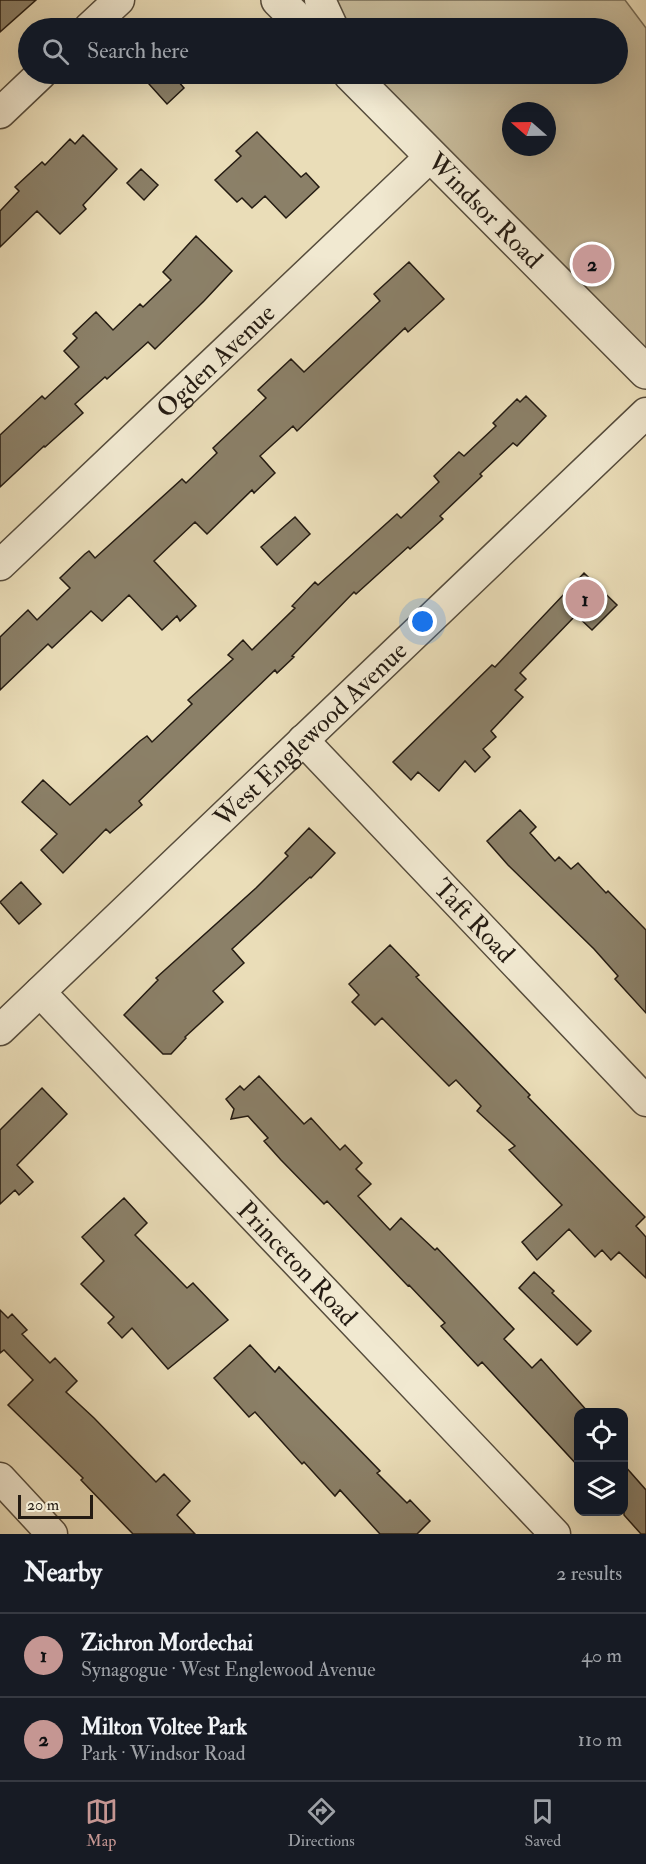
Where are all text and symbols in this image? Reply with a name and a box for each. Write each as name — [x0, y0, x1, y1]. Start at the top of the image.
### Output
search box — [18, 18, 628, 84]
icon: search — [39, 35, 72, 68]
text: Search here — [87, 37, 189, 65]
north arrow — [502, 102, 556, 156]
street label: Windsor Road — [419, 146, 549, 276]
pin: 2 — [572, 242, 612, 286]
street label: Ogden Avenue — [150, 297, 282, 425]
pin: 1 — [566, 576, 604, 622]
your location — [408, 607, 437, 636]
street label: West Englewood Avenue — [207, 635, 414, 835]
street label: Taft Road — [426, 873, 521, 970]
street label: Princeton Road — [230, 1195, 364, 1333]
map controls — [574, 1408, 628, 1516]
button: locate — [574, 1408, 628, 1462]
button: layers — [574, 1462, 628, 1516]
scale bar — [18, 1492, 93, 1520]
text: 20 m — [27, 1495, 59, 1515]
text: Nearby — [24, 1557, 102, 1589]
text: 2 results — [556, 1561, 622, 1586]
text: Zichron Mordechai — [81, 1629, 253, 1657]
text: 1 — [40, 1643, 47, 1668]
text: 40 m — [581, 1643, 622, 1668]
text: Synagogue · West Englewood Avenue — [81, 1657, 376, 1682]
text: Milton Voltee Park — [81, 1713, 247, 1741]
text: 2 — [38, 1727, 49, 1752]
text: 110 m — [578, 1727, 622, 1752]
text: Park · Windsor Road — [81, 1741, 245, 1766]
tab: Map — [85, 1795, 118, 1851]
tab: Directions — [288, 1795, 355, 1851]
tab: Saved — [525, 1795, 561, 1851]

